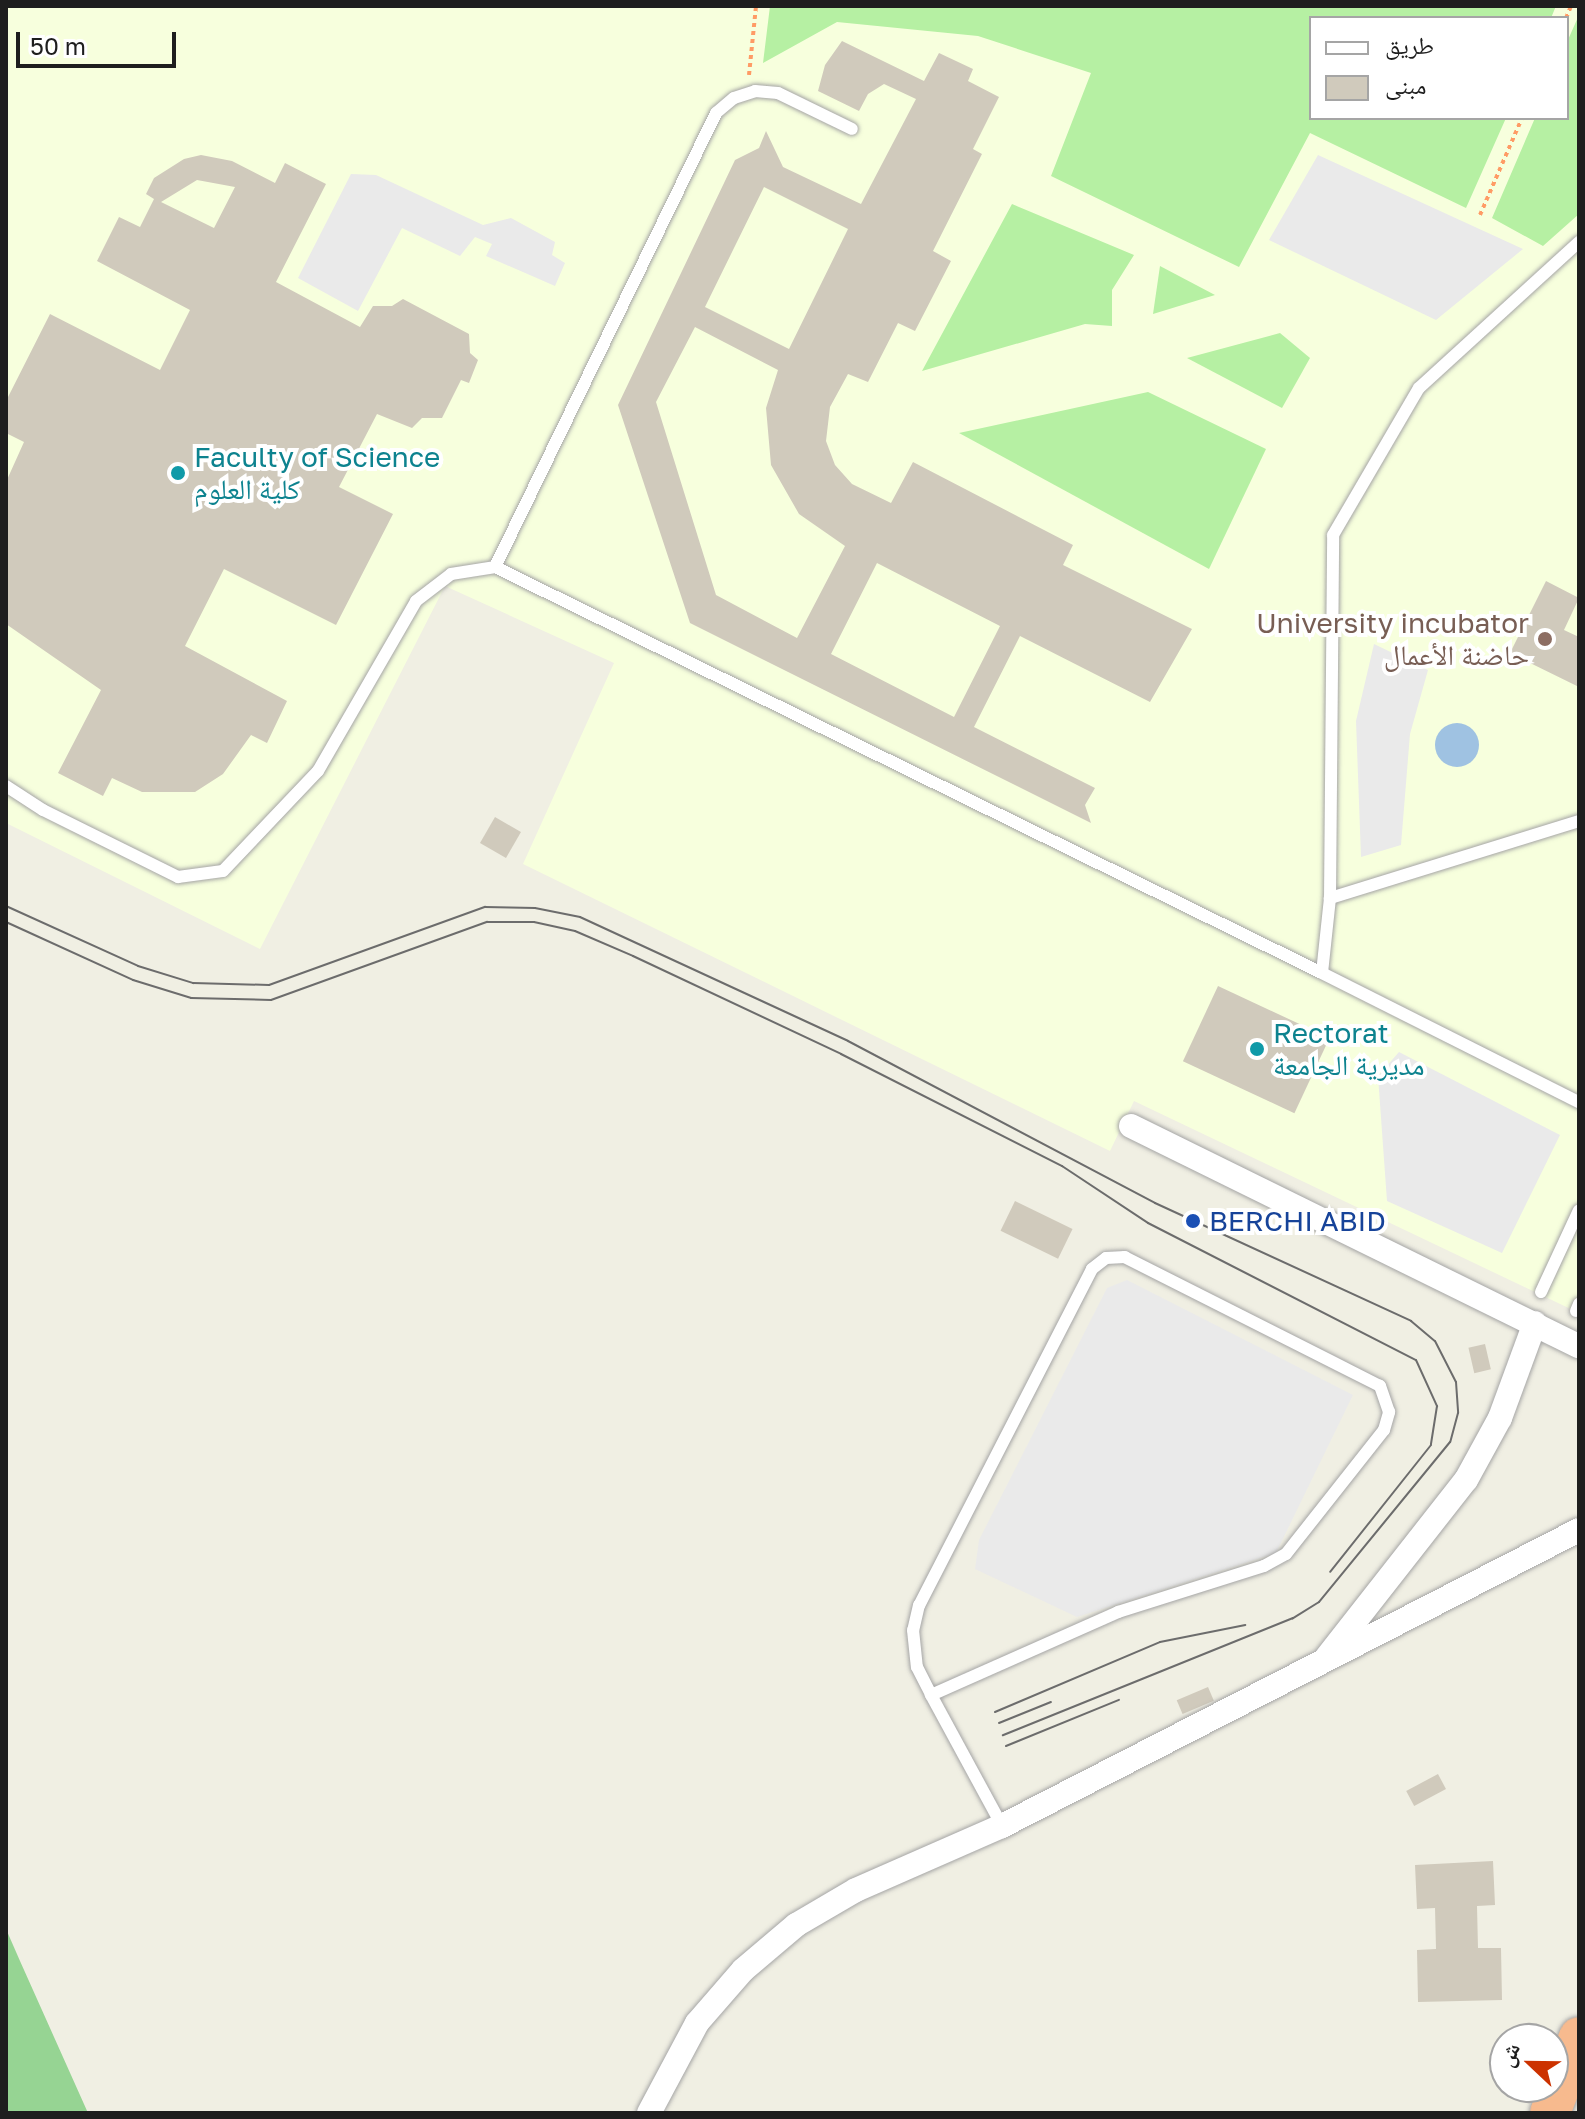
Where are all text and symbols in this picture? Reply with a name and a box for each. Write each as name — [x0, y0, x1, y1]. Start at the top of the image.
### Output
scale bar — [20, 16, 180, 66]
legend — [1309, 16, 1569, 120]
text: طريق — [1385, 30, 1434, 59]
text: 50 m — [30, 31, 86, 60]
text: مبنى — [1385, 70, 1426, 99]
place label: Faculty of Science كلية العلوم — [194, 440, 440, 506]
marker: Faculty of Science كلية العلوم — [169, 464, 187, 482]
place label: University incubator حاضنة الأعمال — [1256, 606, 1529, 672]
marker: University incubator حاضنة الأعمال — [1536, 630, 1554, 648]
place label: Rectorat مديرية الجامعة — [1273, 1016, 1425, 1082]
marker: Rectorat مديرية الجامعة — [1248, 1040, 1266, 1058]
place label: BERCHI ABID — [1209, 1204, 1386, 1238]
marker: BERCHI ABID — [1184, 1212, 1202, 1230]
north arrow — [1489, 2023, 1569, 2103]
text: ش — [1491, 2039, 1525, 2070]

